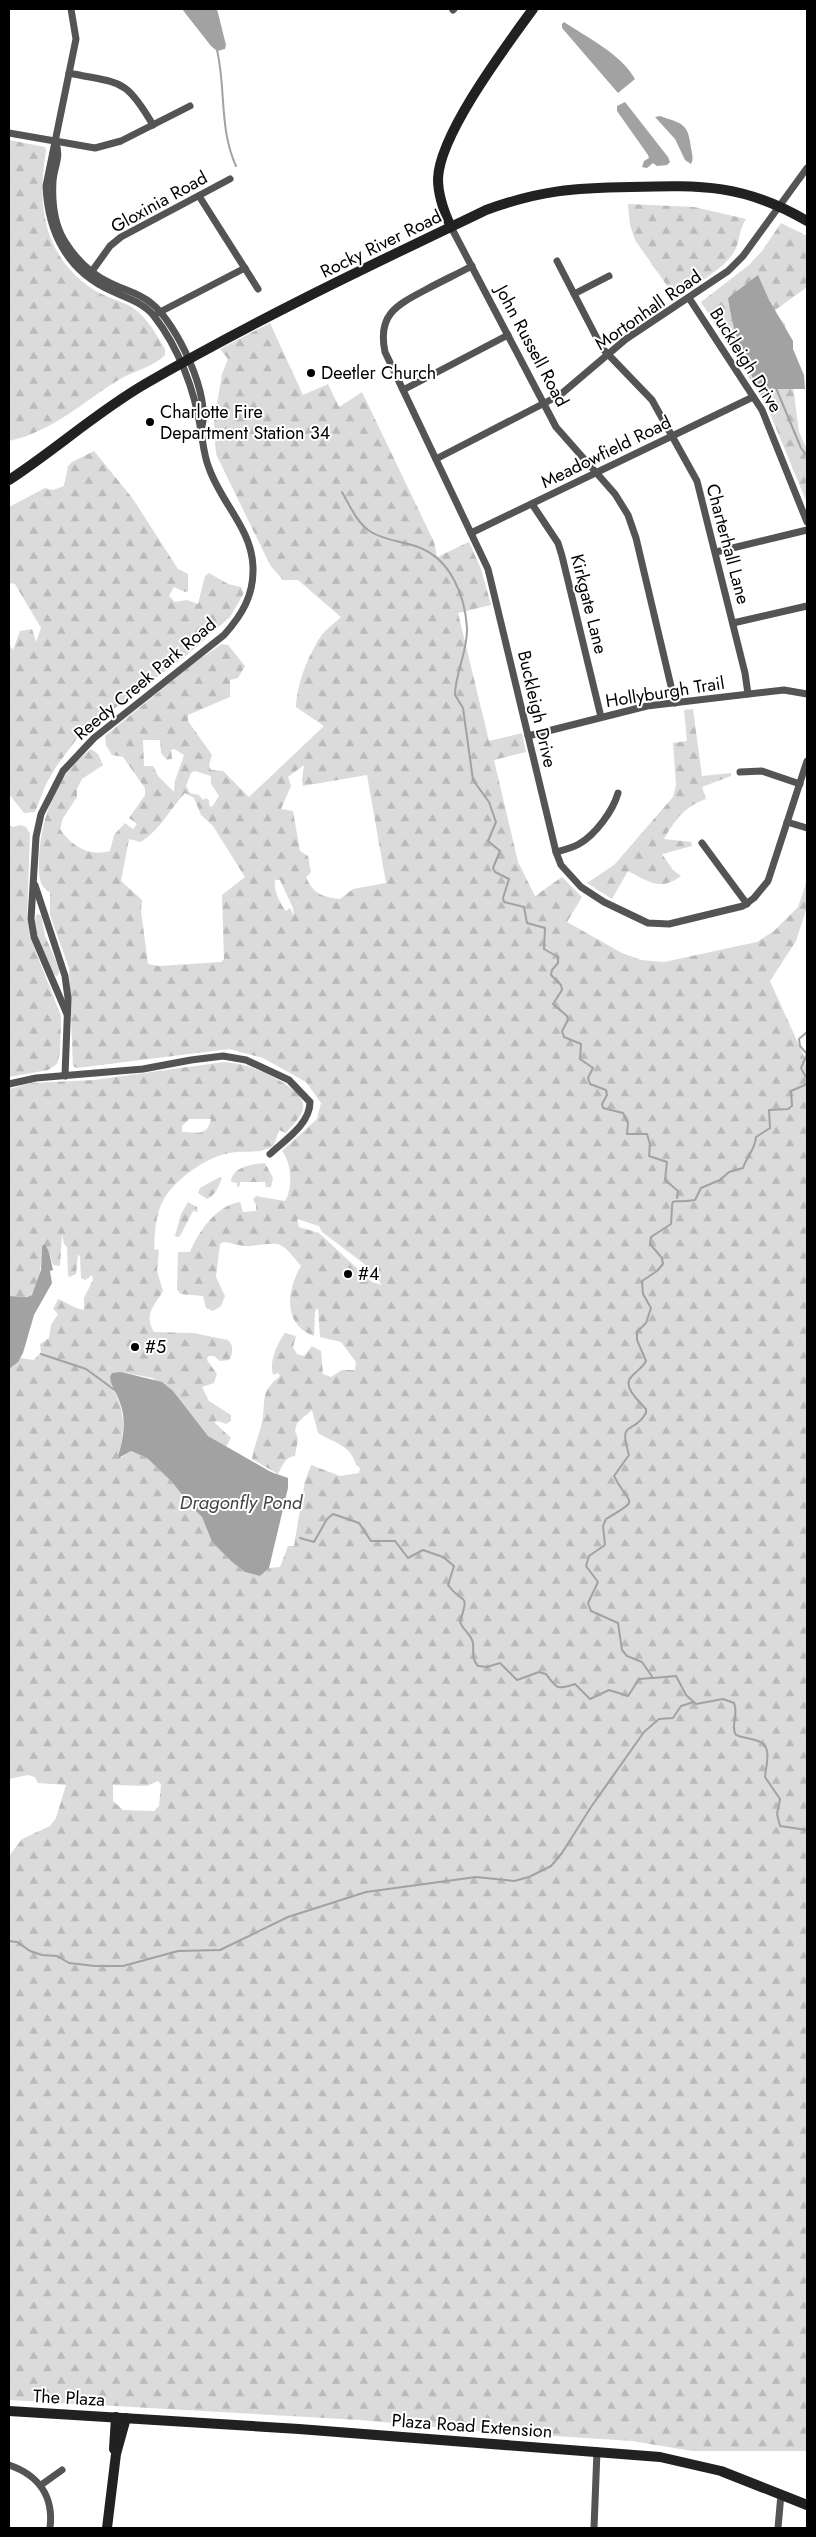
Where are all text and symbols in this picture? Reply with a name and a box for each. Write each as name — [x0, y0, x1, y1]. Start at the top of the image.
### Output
street label: Gloxinia Road — [106, 165, 212, 239]
street label: Rocky River Road — [316, 203, 446, 285]
street label: Mortonhall Road — [589, 264, 707, 356]
street label: John Russell Road — [488, 279, 575, 411]
street label: Buckleigh Drive — [703, 303, 789, 417]
place label: Deetler Church — [321, 360, 436, 386]
marker: Deetler Church — [305, 367, 317, 379]
place label: Charlotte Fire Department Station 34 — [160, 399, 330, 446]
street label: Meadowfield Road — [536, 409, 676, 495]
marker: Charlotte Fire Department Station 34 — [144, 416, 156, 428]
street label: Charterhall Lane — [699, 481, 757, 607]
street label: Kirkgate Lane — [564, 551, 614, 657]
street label: Reedy Creek Park Road — [68, 612, 222, 746]
street label: Buckleigh Drive — [511, 648, 563, 770]
street label: Hollyburgh Trail — [604, 670, 726, 714]
place label: #4 — [358, 1261, 379, 1287]
marker: #4 — [342, 1268, 354, 1280]
place label: #5 — [145, 1334, 166, 1360]
marker: #5 — [129, 1341, 141, 1353]
water label: Dragonfly Pond — [180, 1489, 304, 1516]
street label: The Plaza — [32, 2383, 106, 2413]
street label: Plaza Road Extension — [391, 2407, 553, 2445]

